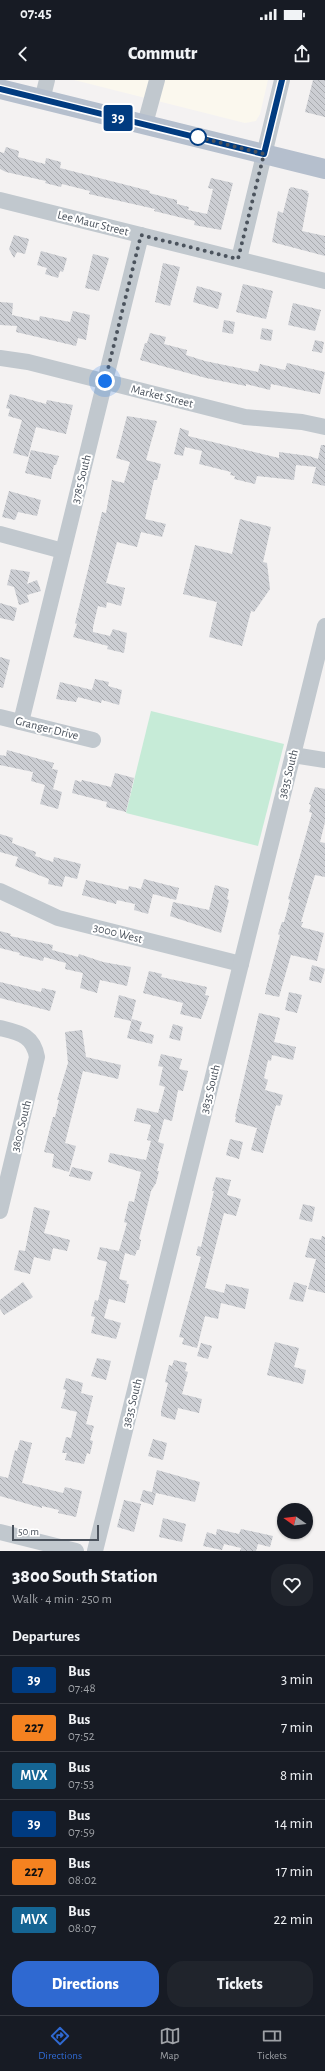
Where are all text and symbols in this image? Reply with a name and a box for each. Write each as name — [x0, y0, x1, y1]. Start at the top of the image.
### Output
text: 07:45 — [20, 6, 52, 21]
icon: back — [12, 43, 34, 65]
icon: share — [291, 43, 313, 65]
text: Commutr — [128, 45, 197, 63]
line badge: 39 — [100, 105, 136, 131]
text: 39 — [112, 111, 124, 125]
unlabelled marker — [189, 128, 207, 146]
street label: Lee Maur Street — [56, 208, 130, 238]
your location — [95, 371, 115, 391]
street label: Market Street — [130, 382, 194, 410]
street label: 3785 South — [69, 453, 93, 505]
street label: Granger Drive — [14, 714, 80, 742]
street label: 3835 South — [276, 748, 300, 800]
street label: 3000 West — [92, 921, 144, 945]
street label: 3835 South — [198, 1063, 222, 1115]
street label: 3800 South — [9, 1099, 33, 1153]
street label: 3835 South — [120, 1377, 144, 1429]
north arrow — [277, 1503, 313, 1539]
map controls — [277, 1503, 313, 1539]
scale bar — [12, 1523, 99, 1542]
text: 50 m — [18, 1526, 39, 1537]
button: heart — [271, 1564, 313, 1606]
text: 3800 South Station — [12, 1567, 158, 1586]
text: Walk · 4 min · 250 m — [12, 1593, 112, 1606]
text: Departures — [12, 1629, 80, 1644]
text: Bus — [68, 1664, 90, 1679]
text: 3 min — [281, 1672, 313, 1687]
text: 39 — [28, 1673, 40, 1687]
text: 07:48 — [68, 1682, 96, 1695]
text: Bus — [68, 1712, 90, 1727]
text: 7 min — [281, 1720, 313, 1735]
text: 227 — [24, 1721, 44, 1735]
text: 07:52 — [68, 1730, 95, 1743]
text: Bus — [68, 1760, 90, 1775]
text: 8 min — [280, 1768, 313, 1783]
text: MVX — [20, 1769, 48, 1783]
text: 07:53 — [68, 1778, 94, 1791]
text: Bus — [68, 1808, 90, 1823]
text: 14 min — [275, 1816, 313, 1831]
text: 39 — [28, 1817, 40, 1831]
text: 07:59 — [68, 1826, 95, 1839]
text: Bus — [68, 1856, 90, 1871]
text: 17 min — [276, 1864, 313, 1879]
text: 227 — [24, 1865, 44, 1879]
text: 08:02 — [68, 1874, 97, 1887]
text: Bus — [68, 1904, 90, 1919]
text: 22 min — [274, 1912, 313, 1927]
text: MVX — [20, 1913, 48, 1927]
text: 08:07 — [68, 1922, 96, 1935]
button: Directions — [12, 1961, 159, 2007]
button: Tickets — [167, 1961, 313, 2007]
tab: Directions — [38, 2025, 82, 2062]
tab: Map — [159, 2025, 181, 2062]
tab: Tickets — [257, 2025, 287, 2062]

